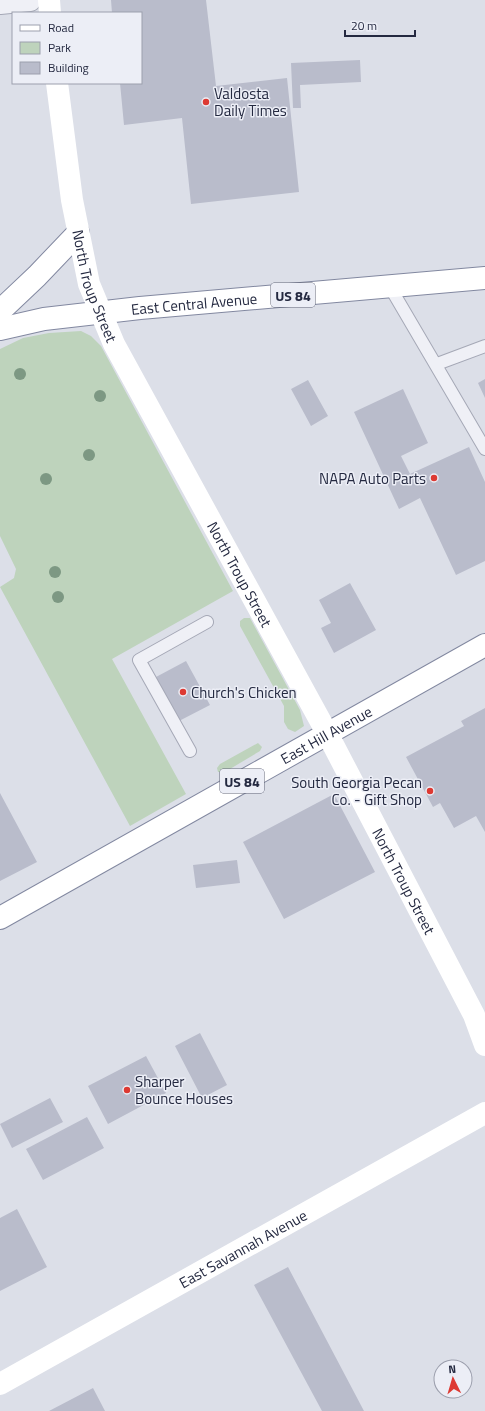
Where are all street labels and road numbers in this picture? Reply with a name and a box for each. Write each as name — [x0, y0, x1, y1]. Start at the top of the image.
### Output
street label: North Troup Street — [67, 228, 124, 346]
road number: US 84 — [271, 283, 315, 307]
street label: East Central Avenue — [130, 286, 258, 320]
street label: North Troup Street — [202, 517, 279, 632]
street label: East Hill Avenue — [276, 700, 376, 770]
road number: US 84 — [220, 769, 264, 793]
street label: North Troup Street — [367, 824, 442, 939]
street label: East Savannah Avenue — [174, 1203, 311, 1293]

